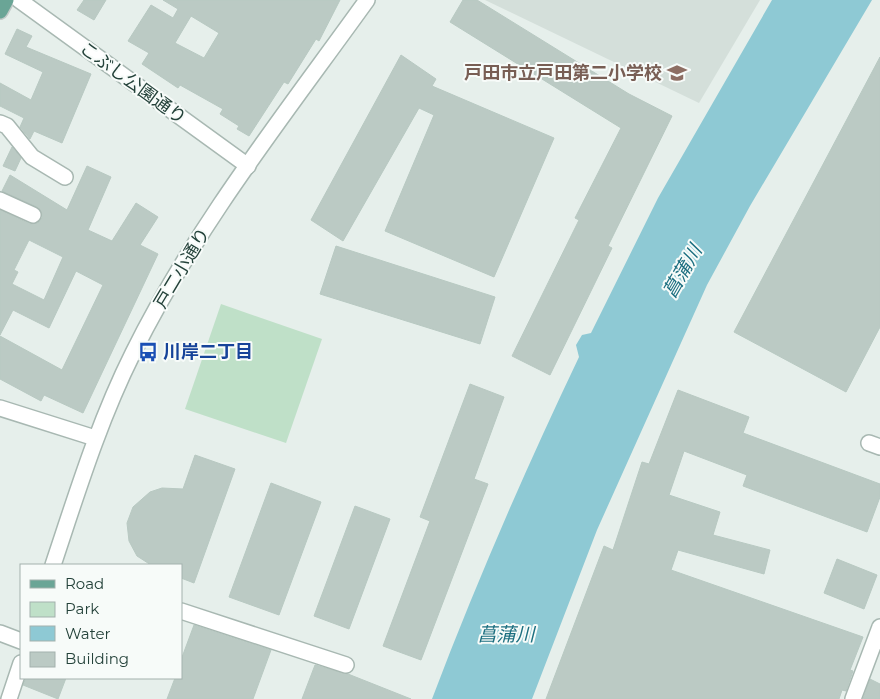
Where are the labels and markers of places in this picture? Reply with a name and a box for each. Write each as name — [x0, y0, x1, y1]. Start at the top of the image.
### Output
place label: 戸田市立戸田第二小学校 — [464, 62, 662, 84]
school or university icon: 戸田市立戸田第二小学校 — [666, 62, 688, 84]
bus stop icon: 川岸二丁目 — [137, 341, 159, 363]
place label: 川岸二丁目 — [163, 341, 253, 363]

